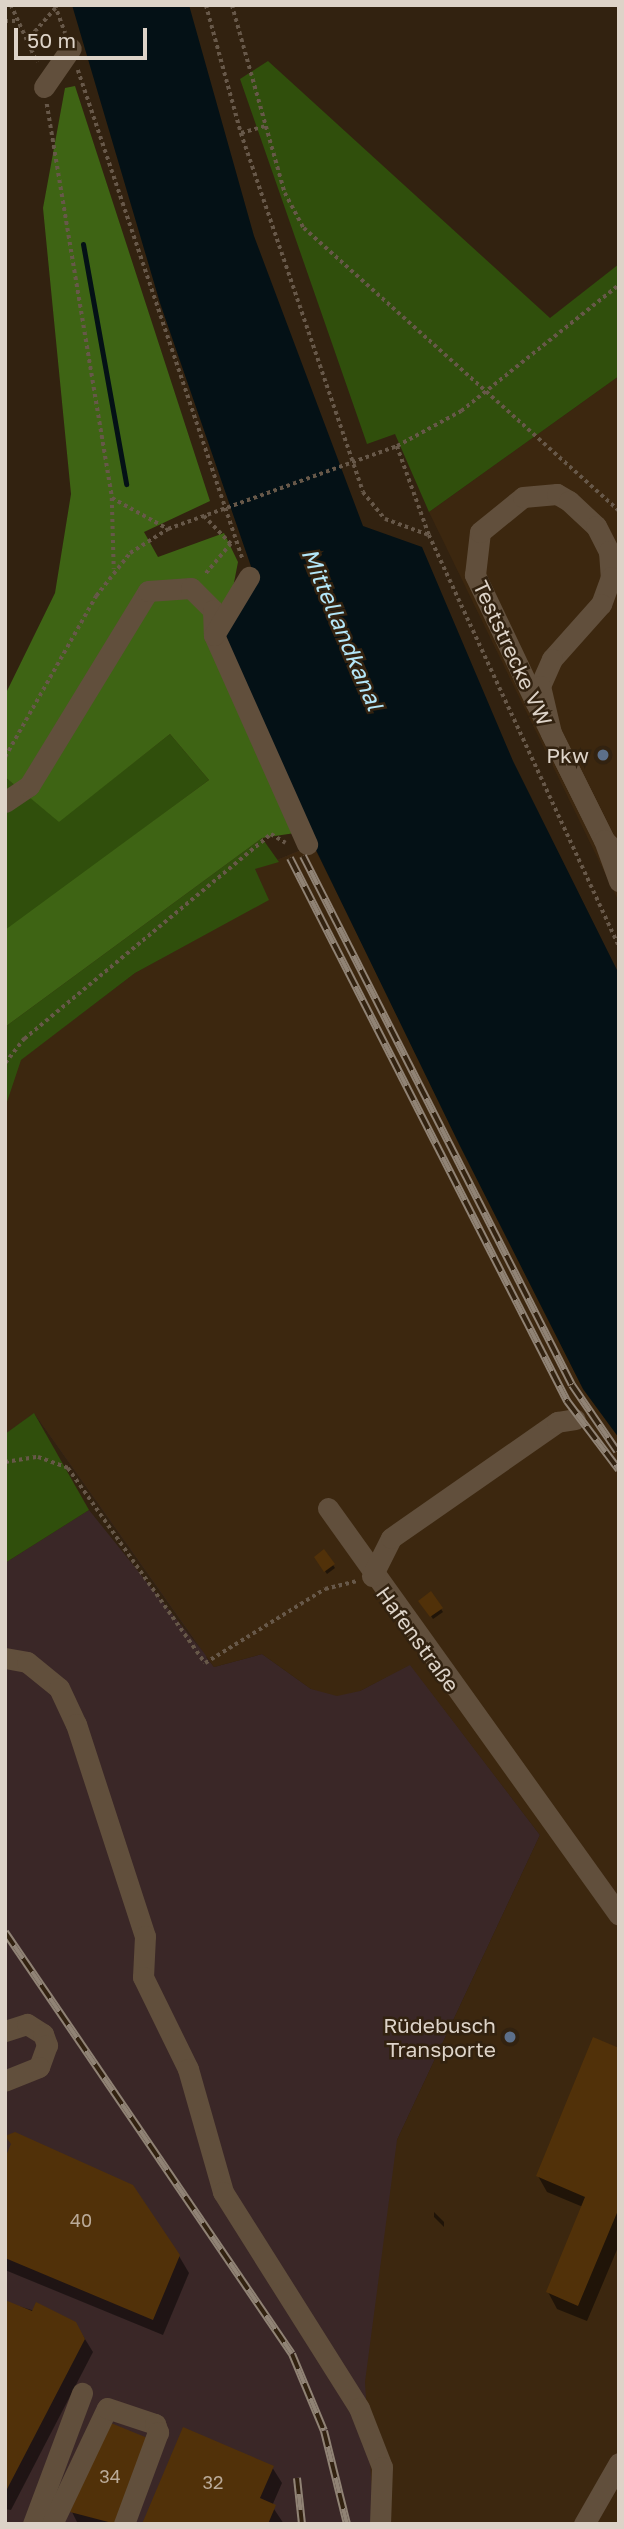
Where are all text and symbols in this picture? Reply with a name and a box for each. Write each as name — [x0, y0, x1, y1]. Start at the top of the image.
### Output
scale bar — [18, 14, 150, 58]
text: 50 m — [27, 27, 76, 53]
water label: Mittellandkanal — [296, 544, 390, 714]
street label: Teststrecke VW — [468, 576, 558, 730]
place label: Pkw — [546, 742, 589, 768]
marker: Pkw — [595, 747, 611, 763]
street label: Hafenstraße — [371, 1581, 465, 1697]
place label: Rüdebusch Transporte — [383, 2012, 496, 2062]
marker: Rüdebusch Transporte — [502, 2029, 518, 2045]
house number: 40 — [70, 2209, 92, 2231]
house number: 34 — [99, 2465, 121, 2487]
house number: 32 — [203, 2471, 223, 2493]

